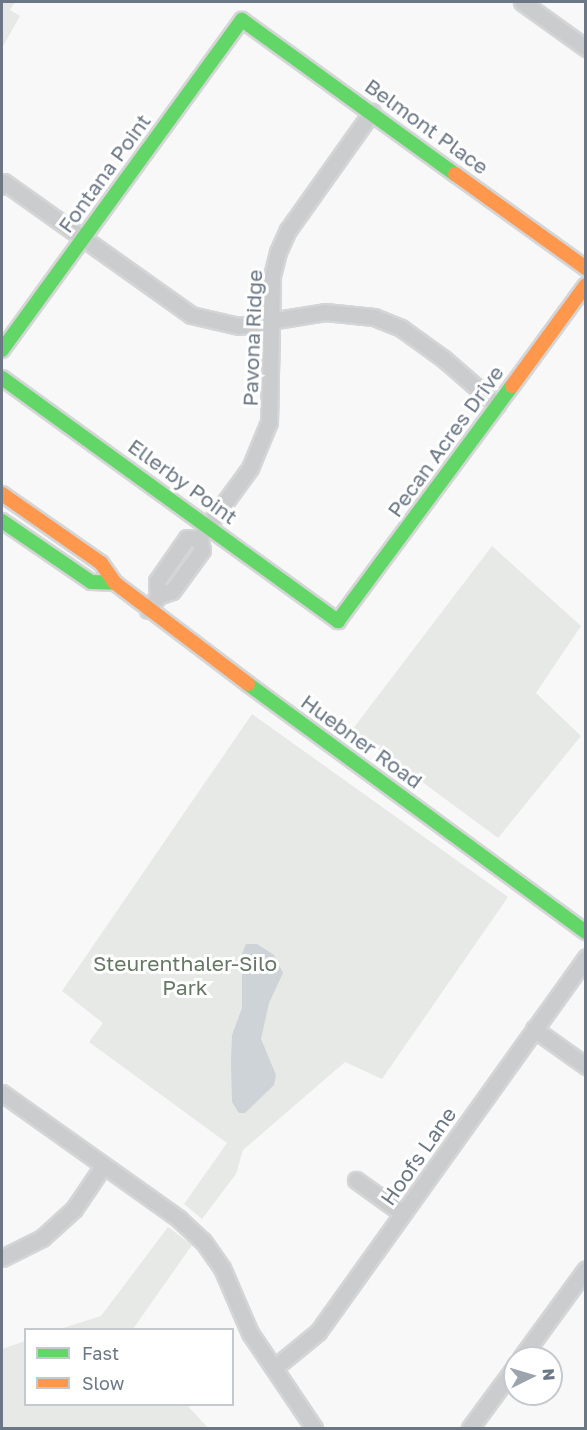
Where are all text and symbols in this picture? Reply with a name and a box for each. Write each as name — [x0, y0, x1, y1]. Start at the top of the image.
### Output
street label: Belmont Place — [360, 73, 494, 179]
street label: Fontana Point — [52, 109, 156, 237]
street label: Pavona Ridge — [237, 269, 267, 407]
street label: Pecan Acres Drive — [382, 360, 508, 522]
street label: Ellerby Point — [123, 433, 243, 529]
street label: Huebner Road — [296, 689, 428, 793]
park label: Steurenthaler-Silo Park — [93, 950, 277, 1000]
street label: Hoofs Lane — [375, 1102, 461, 1210]
legend — [24, 1328, 234, 1406]
text: Fast — [82, 1342, 119, 1364]
north arrow — [503, 1346, 563, 1406]
text: N — [538, 1368, 559, 1382]
text: Slow — [82, 1372, 124, 1394]

